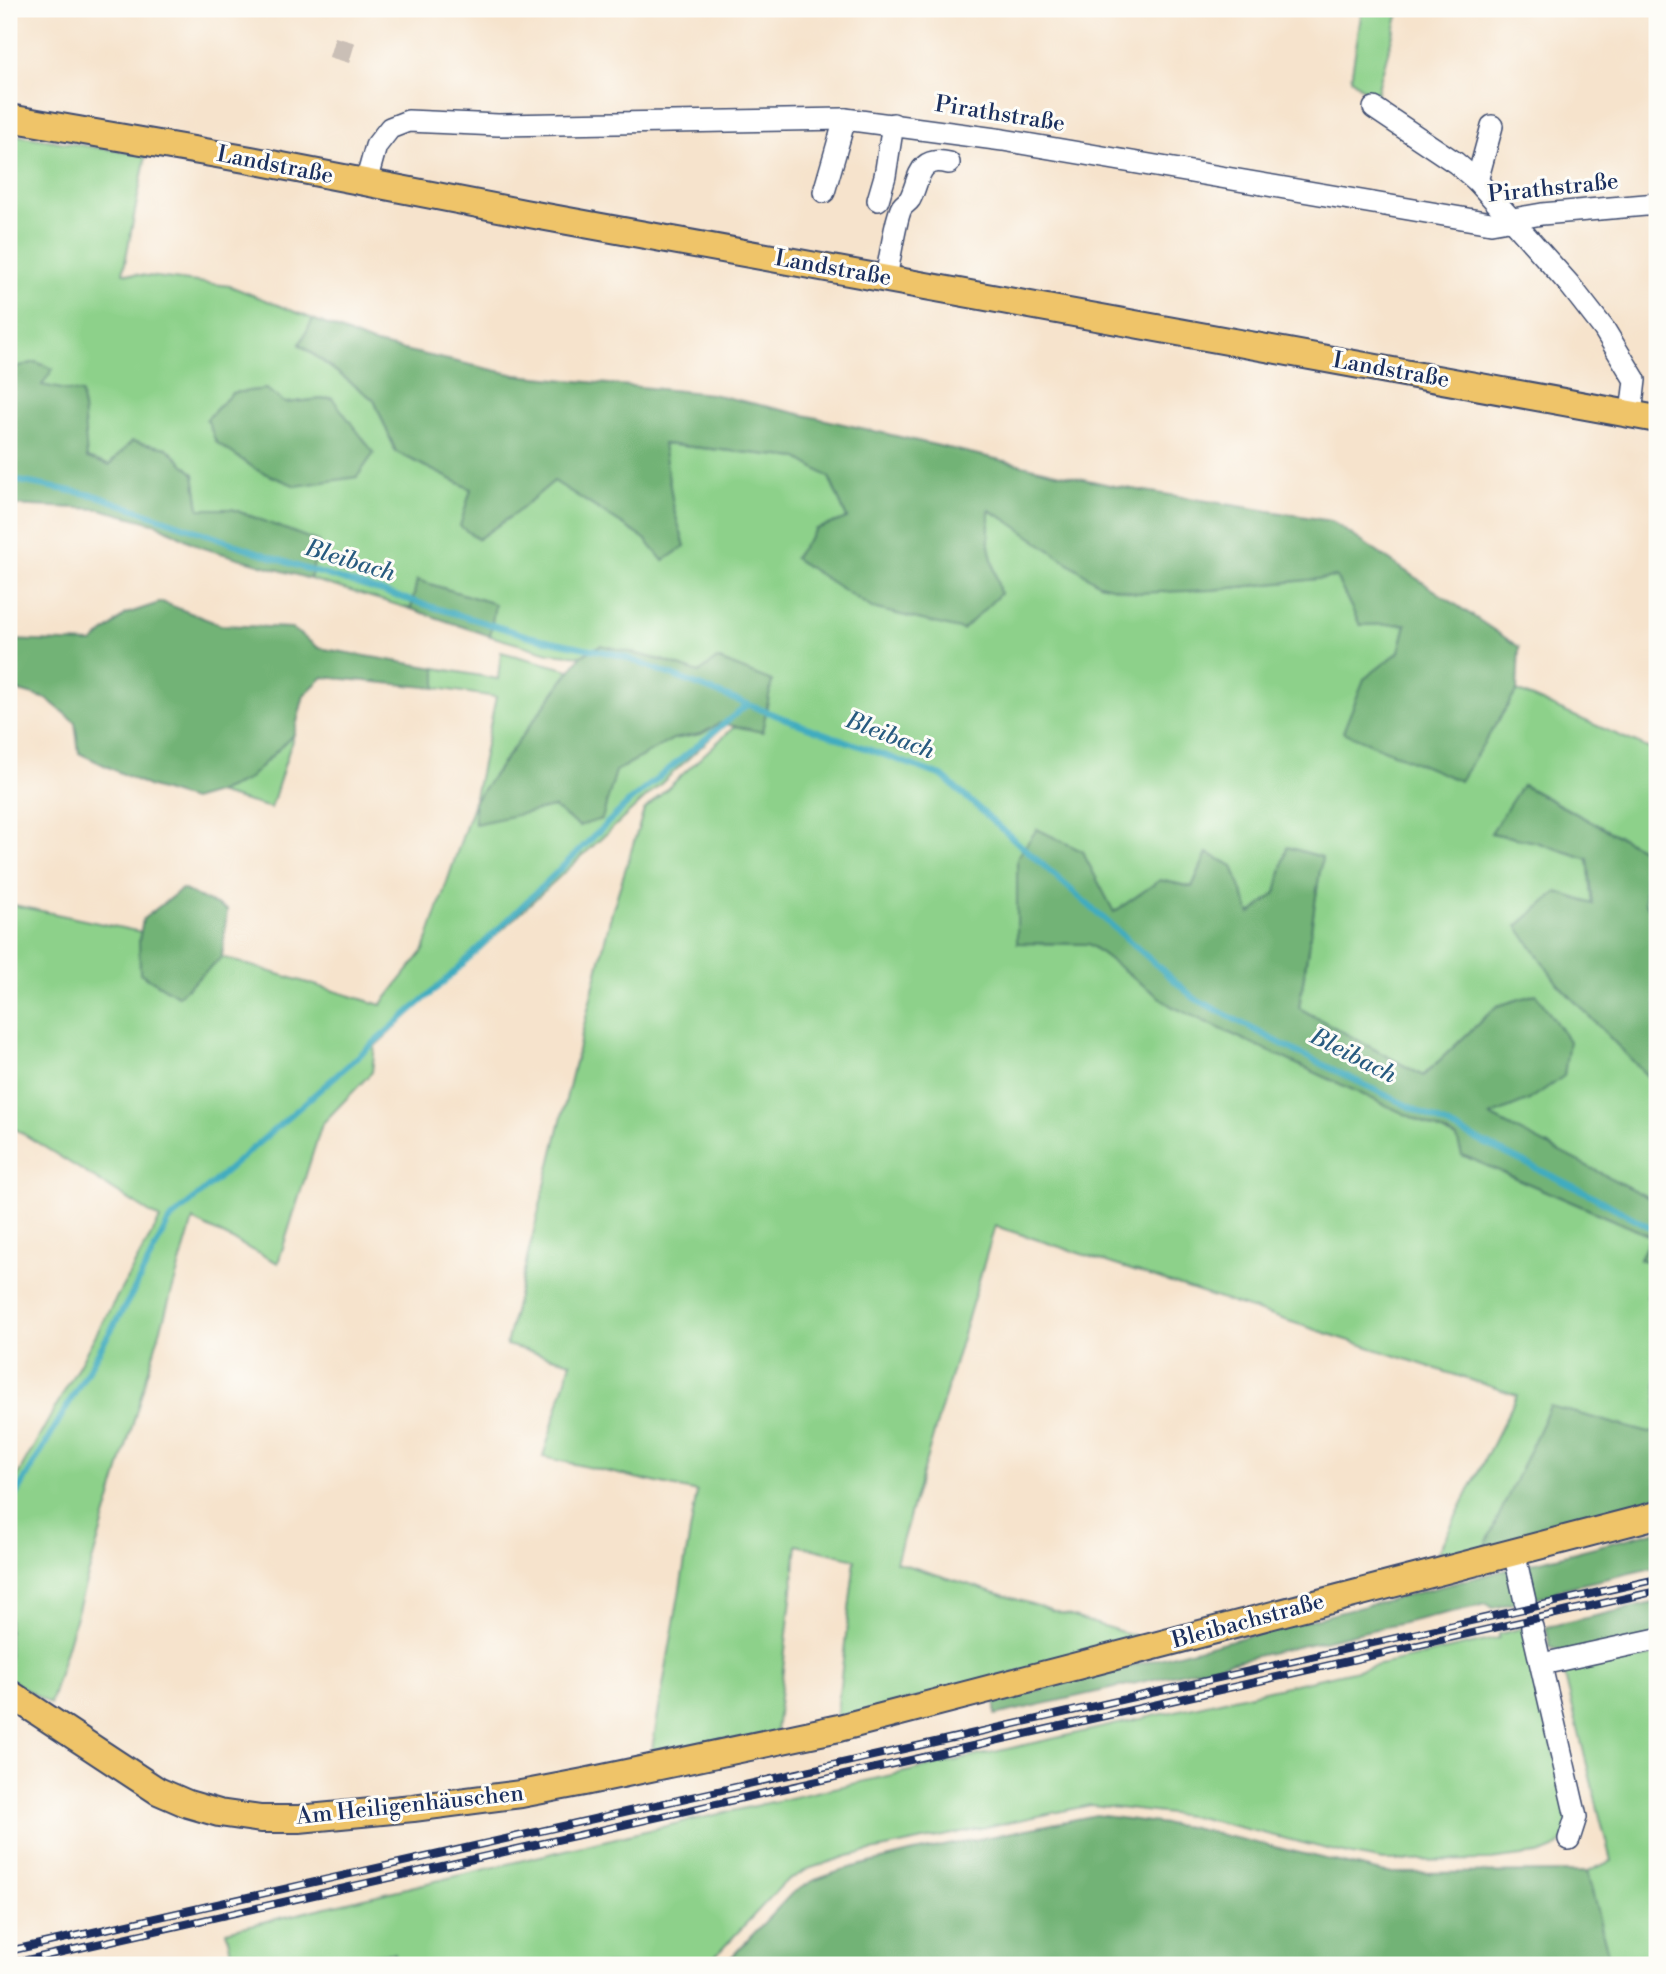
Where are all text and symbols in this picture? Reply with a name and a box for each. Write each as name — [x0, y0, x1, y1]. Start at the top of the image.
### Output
street label: Pirathstraße — [933, 90, 1067, 138]
street label: Landstraße — [214, 140, 336, 190]
street label: Pirathstraße — [1486, 167, 1620, 209]
street label: Landstraße — [772, 244, 894, 292]
street label: Landstraße — [1330, 346, 1452, 394]
water label: Bleibach — [300, 533, 399, 589]
water label: Bleibach — [840, 705, 939, 767]
water label: Bleibach — [1304, 1021, 1402, 1091]
street label: Bleibachstraße — [1168, 1587, 1327, 1655]
street label: Am Heiligenhäuschen — [294, 1779, 525, 1831]

